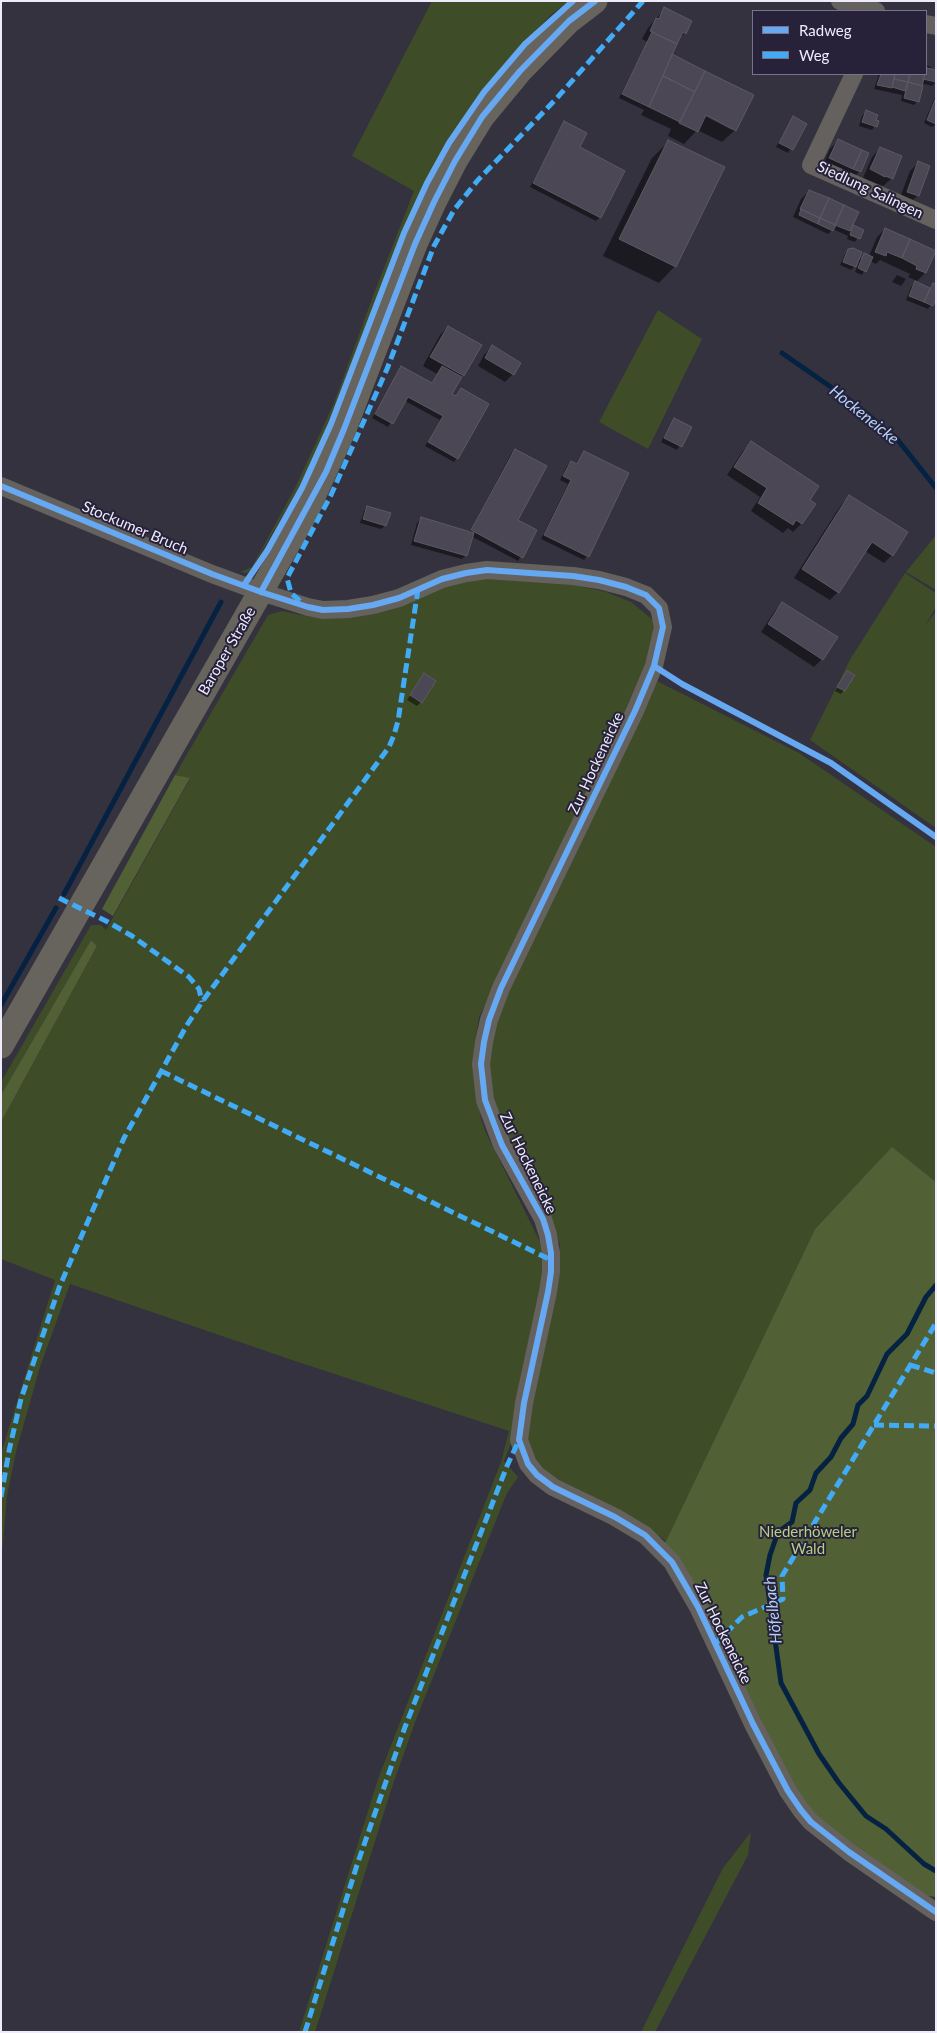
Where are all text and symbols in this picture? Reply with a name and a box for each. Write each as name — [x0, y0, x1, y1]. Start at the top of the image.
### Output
legend — [752, 10, 927, 75]
text: Radweg — [799, 21, 852, 39]
text: Weg — [799, 46, 829, 64]
street label: Siedlung Salingen — [814, 158, 926, 222]
water label: Hockeneicke — [826, 381, 902, 449]
street label: Stockumer Bruch — [79, 498, 191, 558]
street label: Baroper Straße — [194, 604, 260, 698]
street label: Zur Hockeneicke — [564, 709, 628, 817]
street label: Zur Hockeneicke — [496, 1109, 560, 1217]
park label: Niederhöweler Wald — [759, 1523, 857, 1558]
water label: Höfelbach — [760, 1575, 786, 1645]
street label: Zur Hockeneicke — [691, 1579, 755, 1687]

